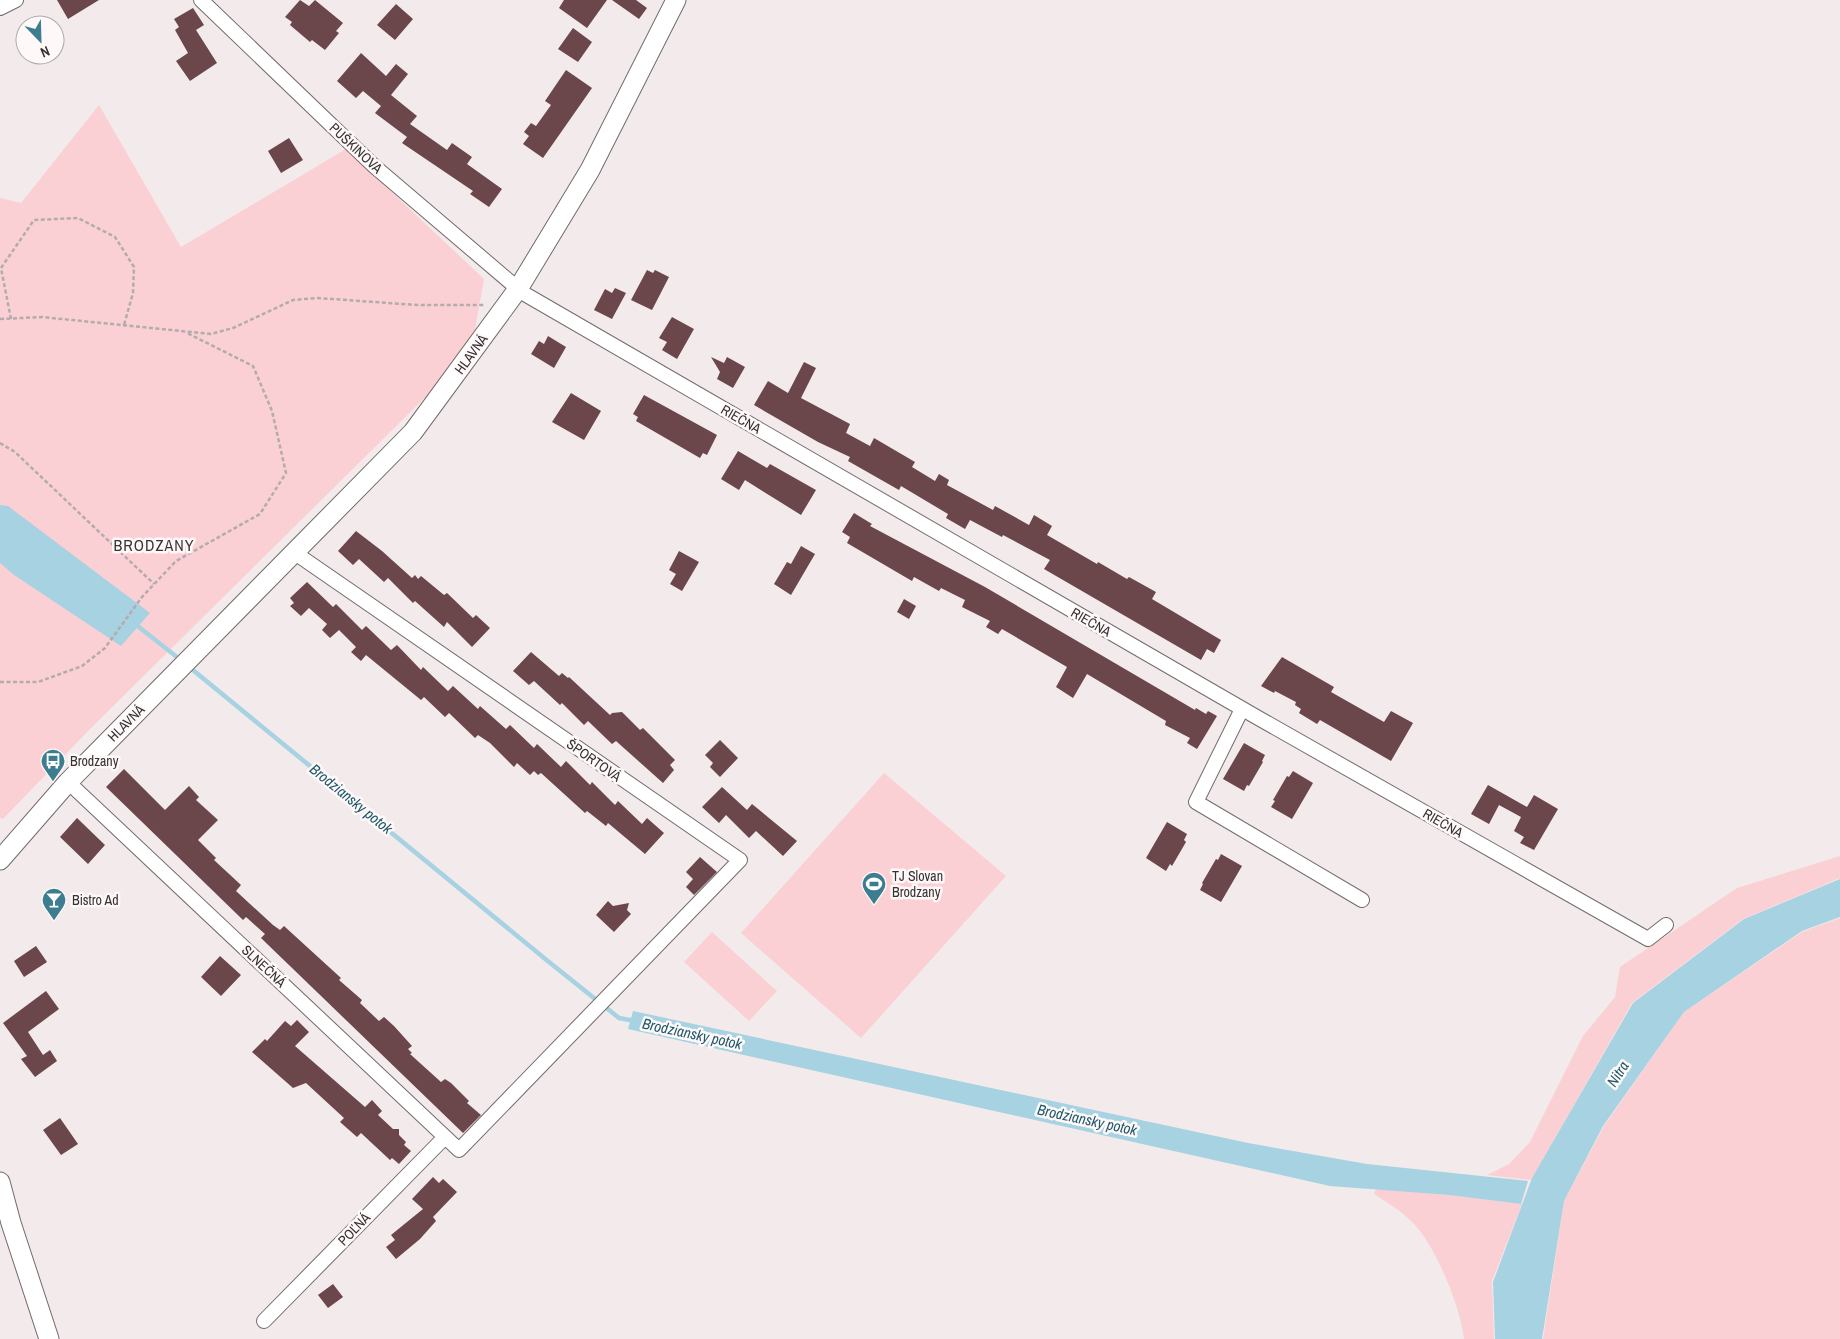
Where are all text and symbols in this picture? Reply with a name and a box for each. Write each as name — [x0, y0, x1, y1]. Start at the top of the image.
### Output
north arrow — [15, 15, 65, 65]
text: N — [38, 42, 52, 62]
street label: PUŠKINOVA — [326, 119, 387, 177]
street label: HLAVNÁ — [450, 330, 492, 378]
street label: RIEČNA — [718, 400, 765, 438]
district label: BRODZANY — [114, 534, 194, 556]
street label: RIEČNA — [1068, 603, 1115, 641]
street label: HLAVNÁ — [104, 700, 149, 745]
street label: ŠPORTOVÁ — [563, 735, 625, 786]
bus stop icon: Brodzany — [40, 748, 66, 782]
place label: Brodzany — [70, 752, 119, 770]
water label: Brodziansky potok — [305, 759, 398, 839]
street label: RIEČNA — [1420, 804, 1467, 842]
place label: TJ Slovan Brodzany — [892, 867, 943, 901]
sports icon: TJ Slovan Brodzany — [861, 871, 887, 905]
bar icon: Bistro Ad — [41, 887, 67, 921]
place label: Bistro Ad — [72, 891, 119, 909]
street label: SLNEČNÁ — [238, 941, 290, 991]
water label: Brodziansky potok — [640, 1013, 745, 1054]
water label: Nitra — [1602, 1057, 1634, 1091]
water label: Brodziansky potok — [1035, 1099, 1140, 1140]
street label: POĽNÁ — [334, 1209, 374, 1249]

